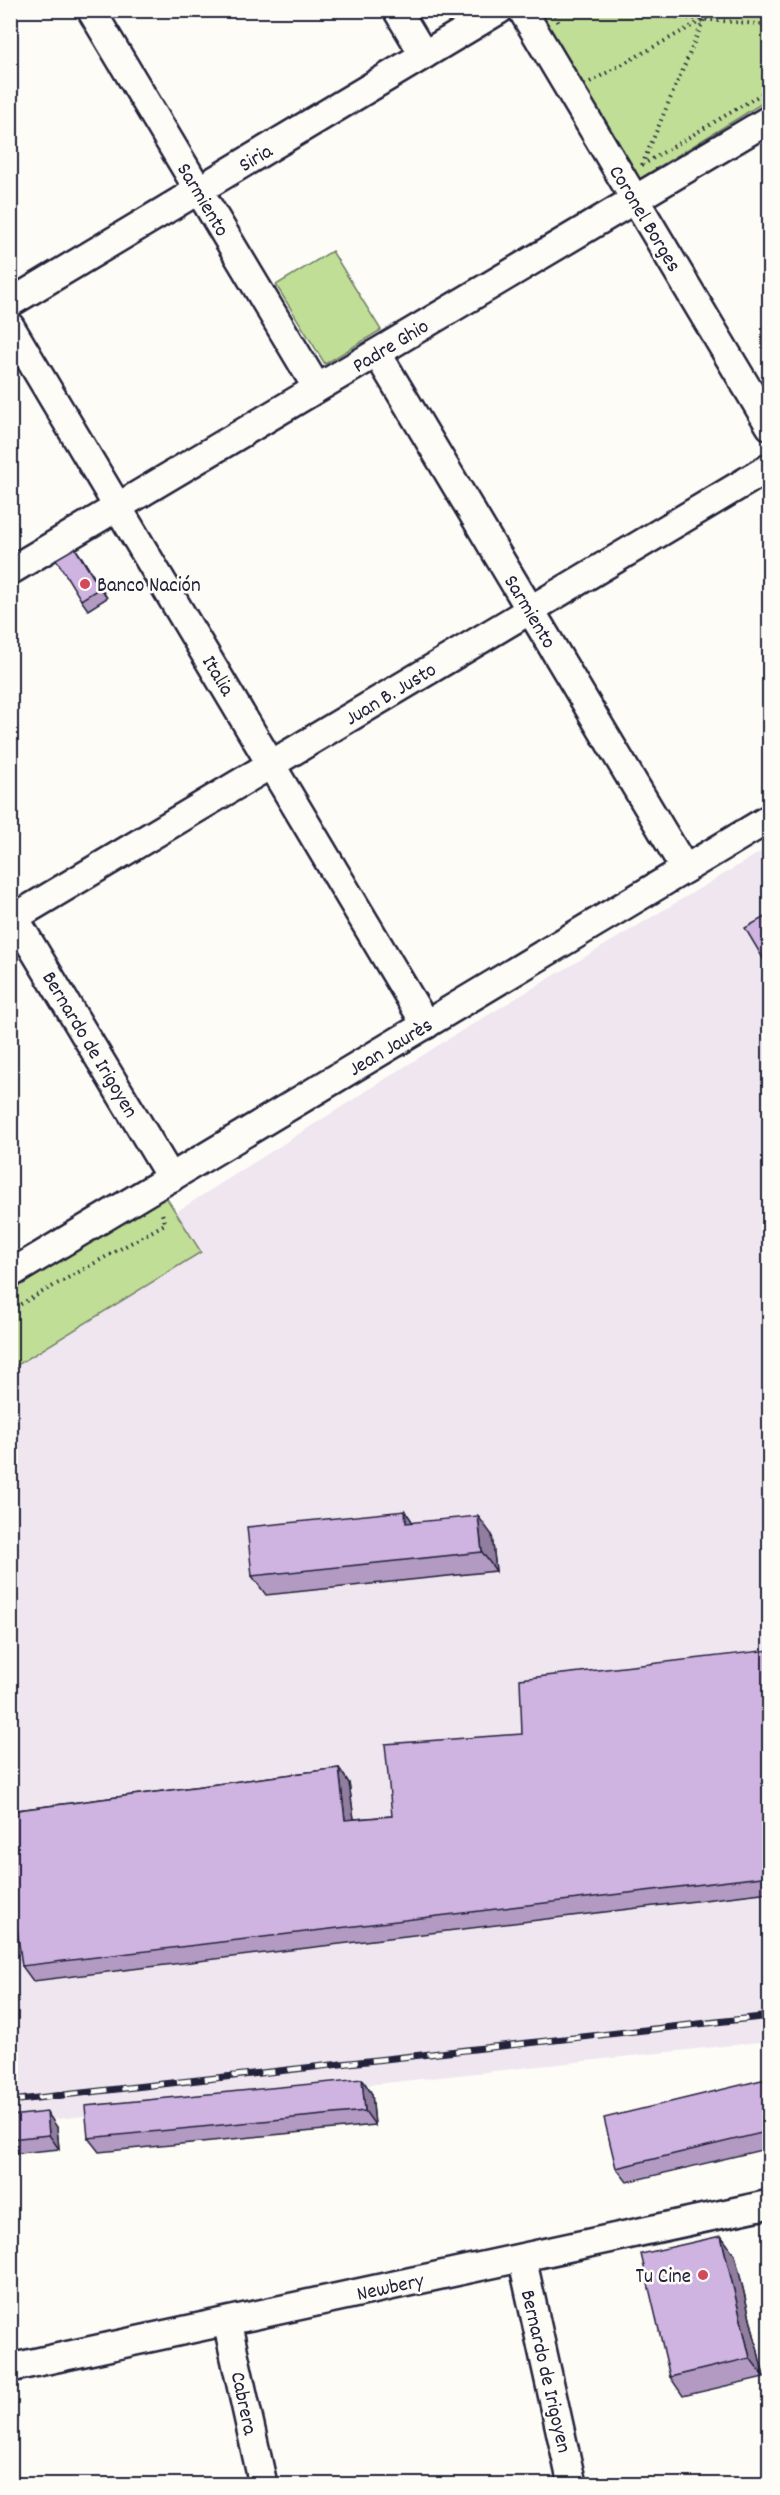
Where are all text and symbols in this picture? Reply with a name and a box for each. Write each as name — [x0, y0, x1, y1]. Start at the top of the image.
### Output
street label: Siria — [234, 137, 280, 181]
street label: Sarmiento — [168, 158, 235, 243]
street label: Coronel Borges — [600, 160, 687, 279]
street label: Padre Ghio — [348, 313, 435, 382]
street label: Sarmiento — [495, 570, 562, 655]
place label: Banco Nación — [97, 572, 201, 602]
marker: Banco Nación — [78, 577, 92, 591]
street label: Italia — [193, 650, 241, 704]
street label: Juan B. Justo — [340, 656, 443, 735]
street label: Bernardo de Irigoyen — [33, 967, 144, 1125]
street label: Jean Jaurès — [344, 1012, 439, 1086]
place label: Tu Cine — [636, 2263, 691, 2293]
street label: Newbery — [354, 2267, 427, 2311]
marker: Tu Cine — [696, 2268, 710, 2282]
street label: Bernardo de Irigoyen — [511, 2287, 577, 2456]
street label: Cabrera — [221, 2369, 264, 2439]

